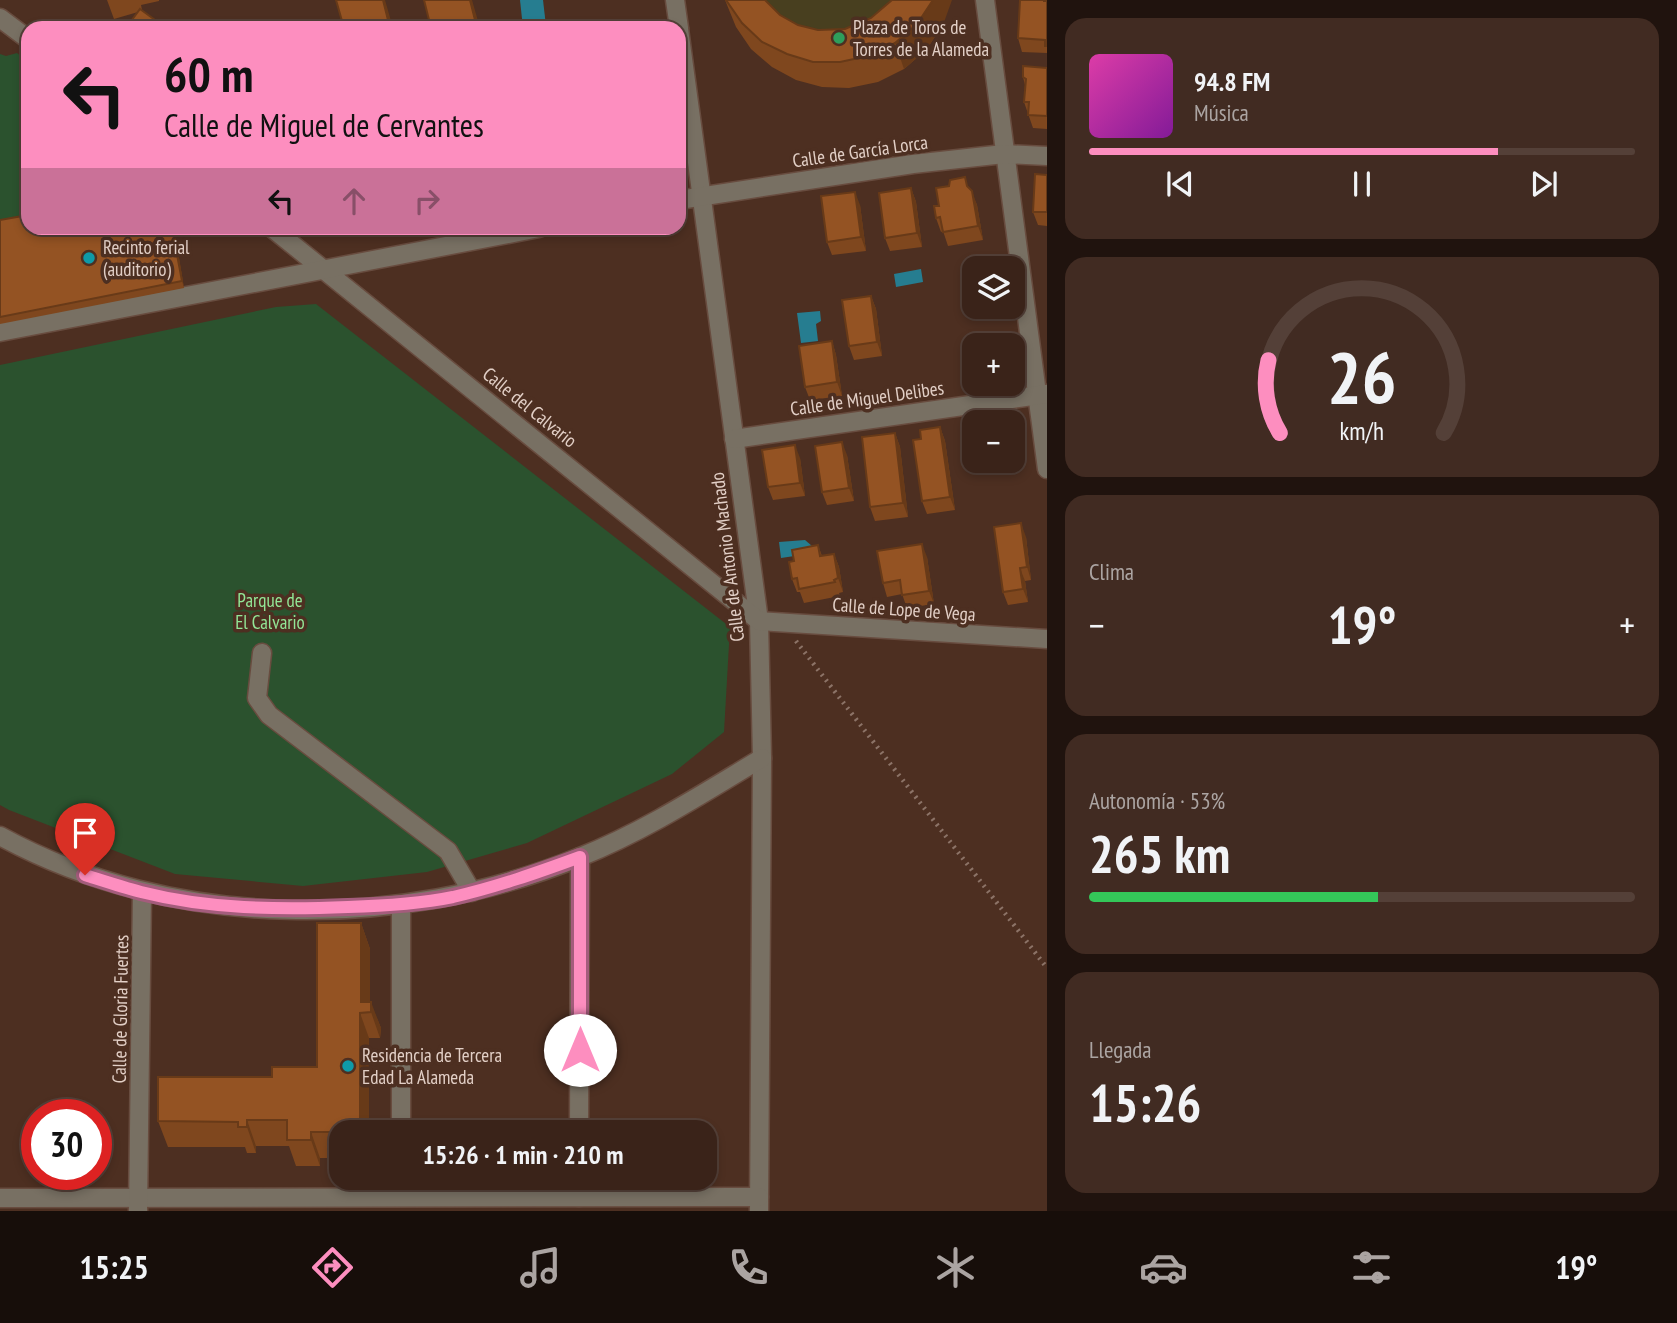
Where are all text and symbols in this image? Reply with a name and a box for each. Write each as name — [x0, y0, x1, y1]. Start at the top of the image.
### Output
place label: Plaza de Toros de Torres de la Alameda — [853, 15, 989, 61]
marker: Plaza de Toros de Torres de la Alameda — [831, 30, 847, 46]
text: 60 m — [164, 42, 253, 106]
icon: left — [49, 49, 140, 140]
text: 94.8 FM — [1194, 65, 1270, 98]
text: Música — [1194, 98, 1249, 127]
text: Calle de Miguel de Cervantes — [164, 104, 484, 146]
street label: Calle de García Lorca — [791, 130, 929, 172]
icon: previous — [1161, 165, 1199, 203]
icon: pause — [1343, 165, 1381, 203]
icon: next — [1525, 165, 1563, 203]
icon: left — [262, 182, 300, 220]
icon: ahead — [335, 182, 373, 220]
icon: right — [408, 182, 446, 220]
place label: Recinto ferial (auditorio) — [103, 235, 190, 281]
marker: Recinto ferial (auditorio) — [81, 250, 97, 266]
map controls — [962, 256, 1025, 473]
button: layers — [962, 256, 1025, 319]
text: 26 — [1327, 329, 1397, 423]
button: + — [962, 333, 1025, 396]
street label: Calle del Calvario — [478, 362, 582, 452]
street label: Calle de Miguel Delibes — [789, 375, 945, 421]
button: − — [962, 410, 1025, 473]
text: km/h — [1340, 415, 1384, 447]
street label: Calle de Antonio Machado — [705, 471, 749, 643]
text: Clima — [1089, 557, 1134, 586]
park label: Parque de El Calvario — [235, 588, 305, 634]
text: 19° — [1328, 591, 1396, 658]
street label: Calle de Lope de Vega — [832, 592, 976, 626]
text: − — [1089, 600, 1105, 649]
text: + — [1619, 600, 1635, 649]
text: Autonomía · 53% — [1089, 786, 1225, 815]
pin — [55, 803, 115, 875]
icon: arrive — [66, 814, 104, 852]
text: 265 km — [1089, 820, 1230, 887]
street label: Calle de Gloria Fuertes — [107, 934, 133, 1084]
position arrow — [543, 1013, 617, 1087]
text: Llegada — [1089, 1035, 1152, 1064]
place label: Residencia de Tercera Edad La Alameda — [362, 1043, 502, 1089]
marker: Residencia de Tercera Edad La Alameda — [340, 1058, 356, 1074]
text: 15:26 — [1089, 1069, 1201, 1136]
speed limit sign: 30 — [21, 1099, 112, 1190]
text: 15:26 · 1 min · 210 m — [423, 1138, 623, 1171]
icon: directions — [308, 1243, 357, 1292]
icon: music — [516, 1243, 565, 1292]
icon: phone — [724, 1243, 773, 1292]
icon: climate — [931, 1243, 980, 1292]
icon: car — [1139, 1243, 1188, 1292]
icon: filters — [1347, 1243, 1396, 1292]
text: 15:25 — [79, 1246, 149, 1288]
text: 19° — [1555, 1246, 1598, 1288]

